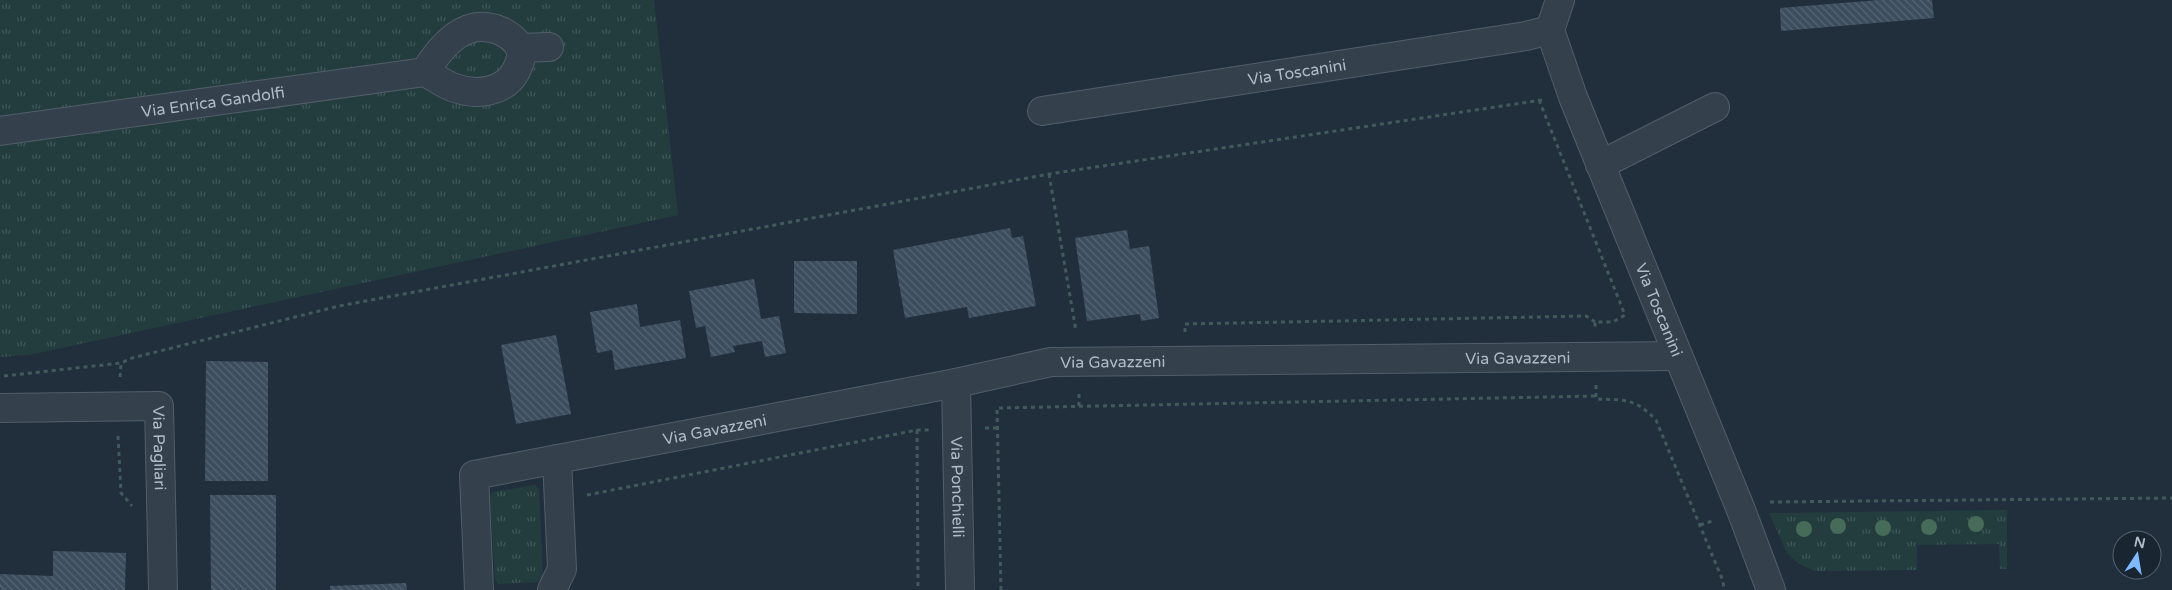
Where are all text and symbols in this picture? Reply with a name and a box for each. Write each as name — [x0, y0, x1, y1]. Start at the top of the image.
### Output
street label: Via Toscanini — [1247, 55, 1348, 90]
street label: Via Enrica Gandolfi — [140, 83, 286, 122]
street label: Via Toscanini — [1631, 260, 1687, 360]
street label: Via Gavazzeni — [1465, 348, 1571, 369]
street label: Via Gavazzeni — [1060, 352, 1166, 373]
street label: Via Pagliari — [148, 405, 170, 491]
street label: Via Gavazzeni — [661, 410, 768, 450]
street label: Via Ponchielli — [946, 436, 968, 538]
north arrow — [2112, 530, 2162, 580]
text: N — [2132, 533, 2147, 552]

